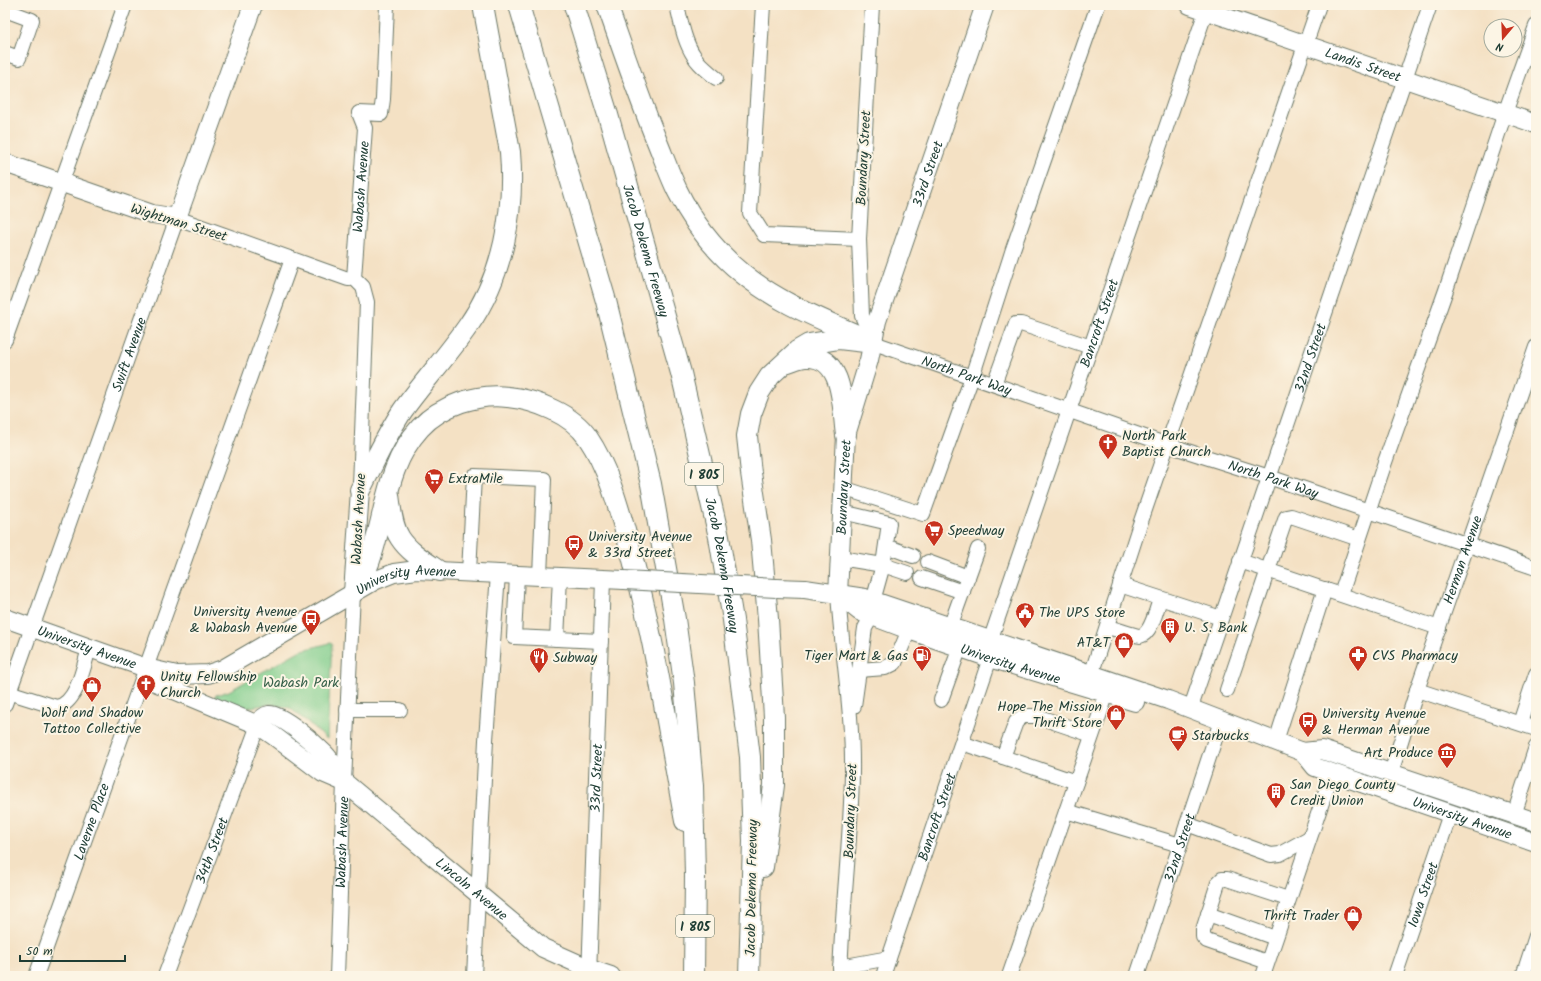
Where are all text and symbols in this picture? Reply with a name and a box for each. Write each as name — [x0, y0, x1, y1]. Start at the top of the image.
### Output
north arrow — [1483, 18, 1523, 58]
text: N — [1494, 37, 1506, 56]
street label: Landis Street — [1322, 42, 1404, 89]
street label: Boundary Street — [851, 109, 878, 206]
street label: 33rd Street — [907, 137, 950, 210]
street label: Wabash Avenue — [347, 139, 376, 233]
street label: Jacob Dekema Freeway — [616, 182, 675, 320]
street label: Wightman Street — [128, 198, 230, 248]
street label: Bancroft Street — [1075, 276, 1125, 371]
street label: Swift Avenue — [106, 314, 153, 395]
street label: 32nd Street — [1289, 320, 1333, 396]
street label: North Park Way — [918, 350, 1015, 402]
place label: North Park Baptist Church — [1122, 425, 1211, 463]
church icon: North Park Baptist Church — [1097, 432, 1119, 460]
street label: Boundary Street — [831, 438, 858, 535]
street label: North Park Way — [1225, 455, 1322, 505]
road number: I 805 — [685, 463, 723, 485]
supermarket icon: ExtraMile — [423, 467, 445, 495]
place label: ExtraMile — [448, 468, 504, 490]
street label: Wabash Avenue — [346, 472, 372, 565]
street label: Jacob Dekema Freeway — [698, 495, 745, 635]
street label: Herman Avenue — [1438, 512, 1489, 607]
supermarket icon: Speedway — [923, 519, 945, 547]
place label: Speedway — [948, 520, 1005, 542]
place label: University Avenue & 33rd Street — [588, 526, 693, 564]
bus stop icon: University Avenue & 33rd Street — [563, 533, 585, 561]
street label: University Avenue — [352, 560, 458, 601]
place label: University Avenue & Wabash Avenue — [190, 601, 298, 639]
public building icon: The UPS Store — [1014, 601, 1036, 629]
place label: The UPS Store — [1039, 602, 1126, 624]
bus stop icon: University Avenue & Wabash Avenue — [300, 608, 322, 636]
building icon: U. S. Bank — [1159, 616, 1181, 644]
place label: U. S. Bank — [1184, 617, 1248, 639]
street label: University Avenue — [34, 620, 140, 676]
shop icon: AT&T — [1113, 631, 1135, 659]
place label: AT&T — [1077, 632, 1111, 654]
street label: University Avenue — [957, 638, 1064, 691]
fuel station icon: Tiger Mart & Gas — [911, 644, 933, 672]
pharmacy icon: CVS Pharmacy — [1347, 644, 1369, 672]
place label: Tiger Mart & Gas — [804, 645, 908, 667]
place label: CVS Pharmacy — [1372, 645, 1458, 667]
restaurant icon: Subway — [528, 646, 550, 674]
place label: Subway — [553, 647, 598, 669]
place label: Unity Fellowship Church — [160, 666, 257, 704]
park label: Wabash Park — [263, 672, 339, 694]
church icon: Unity Fellowship Church — [135, 673, 157, 701]
shop icon: Wolf and Shadow Tattoo Collective — [81, 675, 103, 703]
place label: Hope The Mission Thrift Store — [997, 696, 1103, 734]
place label: Wolf and Shadow Tattoo Collective — [41, 702, 144, 740]
shop icon: Hope The Mission Thrift Store — [1105, 703, 1127, 731]
place label: University Avenue & Herman Avenue — [1322, 703, 1430, 741]
bus stop icon: University Avenue & Herman Avenue — [1297, 710, 1319, 738]
cafe icon: Starbucks — [1167, 724, 1189, 752]
place label: Starbucks — [1192, 725, 1249, 747]
museum icon: Art Produce — [1436, 741, 1458, 769]
place label: Art Produce — [1364, 742, 1434, 764]
street label: 33rd Street — [585, 743, 609, 813]
street label: Boundary Street — [838, 762, 864, 859]
street label: Bancroft Street — [912, 769, 963, 864]
place label: San Diego County Credit Union — [1290, 774, 1396, 812]
street label: Laverne Place — [68, 780, 116, 864]
building icon: San Diego County Credit Union — [1265, 781, 1287, 809]
street label: University Avenue — [1409, 791, 1516, 846]
street label: Wabash Avenue — [330, 795, 356, 888]
street label: 32nd Street — [1159, 810, 1202, 886]
street label: 34th Street — [190, 814, 235, 887]
street label: Jacob Dekema Freeway — [740, 819, 764, 957]
street label: Lincoln Avenue — [430, 853, 513, 927]
street label: Iowa Street — [1402, 859, 1445, 931]
shop icon: Thrift Trader — [1342, 904, 1364, 932]
place label: Thrift Trader — [1263, 905, 1340, 927]
road number: I 805 — [676, 915, 714, 937]
scale bar — [20, 937, 125, 963]
text: 50 m — [26, 942, 53, 961]

